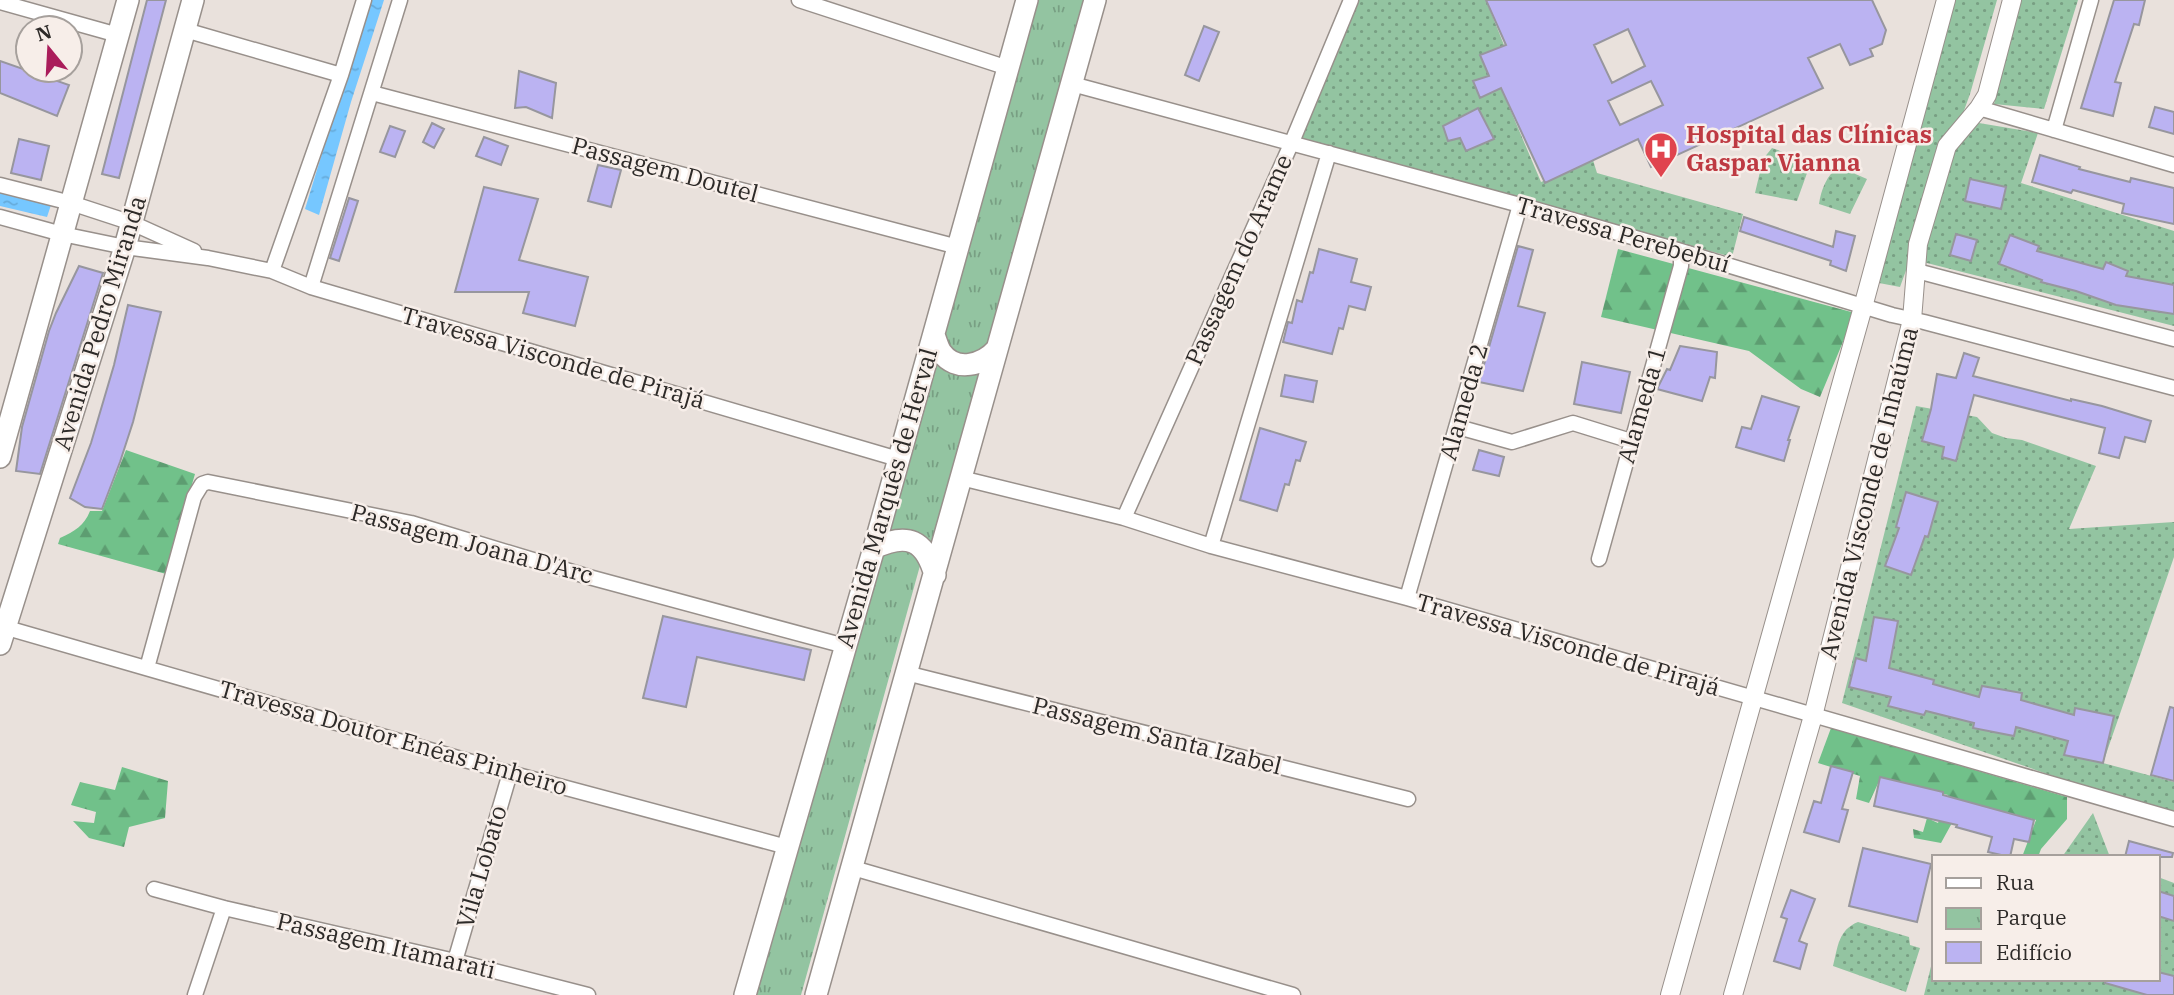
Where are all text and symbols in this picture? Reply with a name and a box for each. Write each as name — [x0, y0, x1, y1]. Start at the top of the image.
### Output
north arrow — [14, 14, 84, 84]
text: N — [33, 19, 55, 47]
place label: Hospital das Clínicas Gaspar Vianna — [1686, 118, 1932, 178]
street label: Passagem Doutel — [568, 129, 762, 209]
hospital icon: Hospital das Clínicas Gaspar Vianna — [1642, 130, 1680, 179]
street label: Passagem do Arame — [1177, 149, 1299, 370]
street label: Travessa Perebebuí — [1513, 188, 1734, 280]
street label: Avenida Pedro Miranda — [45, 191, 153, 454]
street label: Travessa Visconde de Pirajá — [398, 298, 709, 416]
street label: Avenida Visconde de Inhaúma — [1811, 323, 1925, 662]
street label: Alameda 2 — [1431, 340, 1495, 464]
street label: Alameda 1 — [1609, 343, 1673, 467]
street label: Avenida Marquês de Herval — [828, 344, 944, 651]
street label: Passagem Joana D'Arc — [348, 495, 597, 591]
street label: Travessa Visconde de Pirajá — [1413, 585, 1724, 703]
street label: Travessa Doutor Enéas Pinheiro — [215, 672, 571, 802]
street label: Passagem Santa Izabel — [1029, 689, 1285, 782]
street label: Vila Lobato — [448, 802, 514, 932]
legend — [1932, 855, 2160, 981]
text: Rua — [1996, 868, 2034, 896]
text: Parque — [1996, 903, 2066, 931]
street label: Passagem Itamarati — [274, 904, 499, 986]
text: Edifício — [1996, 938, 2072, 966]

